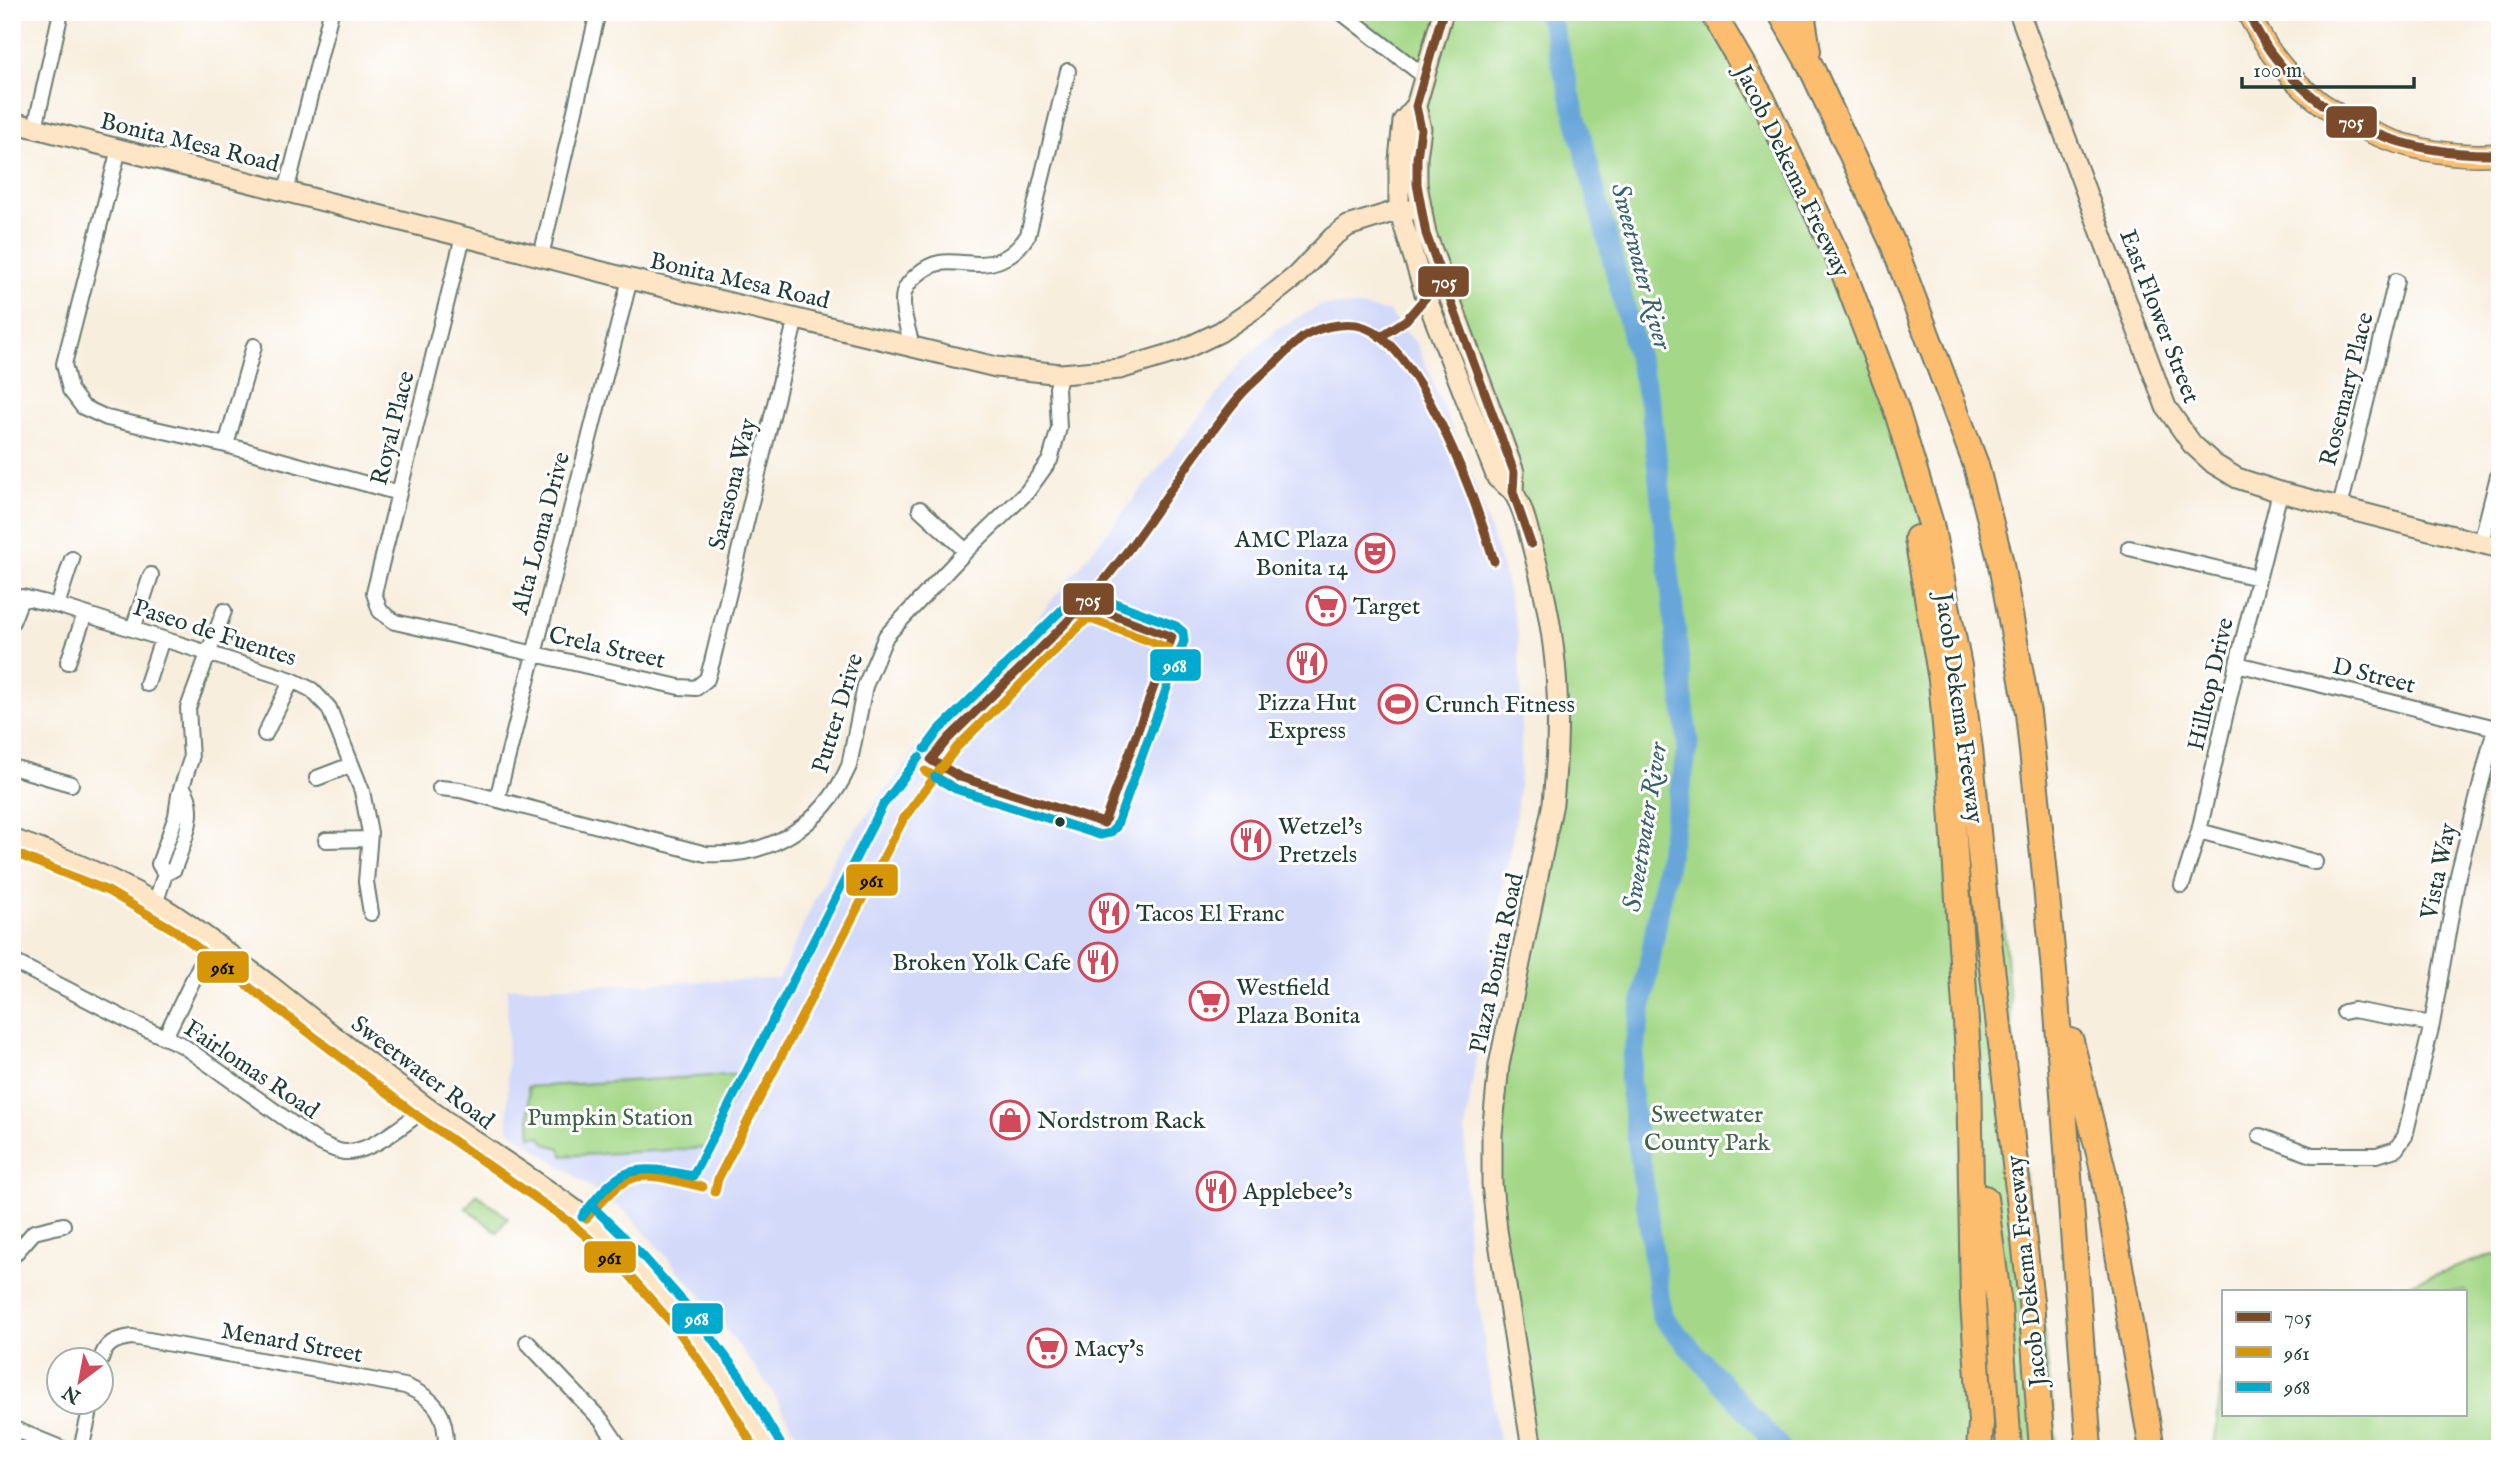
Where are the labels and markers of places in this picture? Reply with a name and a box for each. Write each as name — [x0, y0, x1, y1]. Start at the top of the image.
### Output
place label: AMC Plaza Bonita 14 — [1234, 525, 1349, 584]
theatre icon: AMC Plaza Bonita 14 — [1354, 532, 1396, 574]
supermarket icon: Target — [1305, 585, 1347, 627]
place label: Target — [1353, 592, 1420, 623]
restaurant icon: Pizza Hut Express — [1286, 642, 1328, 684]
sports icon: Crunch Fitness — [1377, 683, 1419, 725]
place label: Pizza Hut Express — [1257, 688, 1357, 747]
place label: Crunch Fitness — [1425, 690, 1575, 721]
place label: Wetzel's Pretzels — [1278, 812, 1363, 871]
unlabelled marker — [1053, 815, 1067, 829]
restaurant icon: Wetzel's Pretzels — [1230, 819, 1272, 861]
restaurant icon: Tacos El Franc — [1088, 892, 1130, 934]
place label: Tacos El Franc — [1136, 899, 1285, 930]
restaurant icon: Broken Yolk Cafe — [1077, 941, 1119, 983]
place label: Broken Yolk Cafe — [892, 948, 1071, 979]
place label: Westfield Plaza Bonita — [1236, 973, 1361, 1032]
supermarket icon: Westfield Plaza Bonita — [1188, 980, 1230, 1022]
shop icon: Nordstrom Rack — [989, 1099, 1031, 1141]
place label: Nordstrom Rack — [1037, 1106, 1206, 1137]
restaurant icon: Applebee's — [1195, 1170, 1237, 1212]
place label: Applebee's — [1242, 1177, 1352, 1208]
supermarket icon: Macy's — [1026, 1327, 1068, 1369]
place label: Macy's — [1074, 1334, 1144, 1365]

